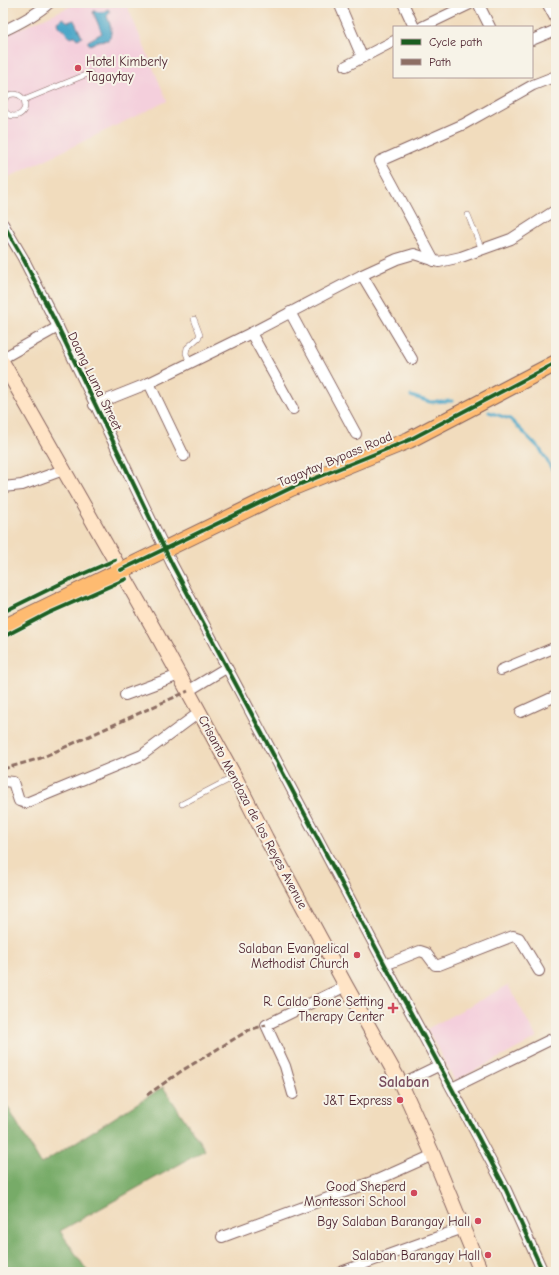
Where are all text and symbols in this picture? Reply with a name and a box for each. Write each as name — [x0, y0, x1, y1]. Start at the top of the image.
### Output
legend — [393, 26, 533, 78]
text: Cycle path — [429, 35, 482, 49]
place label: Hotel Kimberly Tagaytay — [86, 54, 168, 84]
text: Path — [429, 55, 451, 69]
marker: Hotel Kimberly Tagaytay — [73, 63, 83, 73]
street label: Daang Luma Street — [65, 329, 126, 434]
street label: Tagaytay Bypass Road — [276, 428, 394, 490]
street label: Crisanto Mendoza de los Reyes Avenue — [195, 713, 311, 912]
place label: Salaban Evangelical Methodist Church — [238, 941, 349, 971]
marker: Salaban Evangelical Methodist Church — [352, 950, 362, 960]
place label: R. Caldo Bone Setting Therapy Center — [263, 994, 385, 1024]
marker: R. Caldo Bone Setting Therapy Center — [387, 1002, 399, 1014]
district label: Salaban — [379, 1073, 429, 1091]
place label: J&T Express — [323, 1093, 392, 1108]
marker: J&T Express — [395, 1095, 405, 1105]
place label: Good Sheperd Montessori School — [304, 1179, 406, 1209]
marker: Good Sheperd Montessori School — [409, 1188, 419, 1198]
place label: Bgy Salaban Barangay Hall — [317, 1214, 470, 1229]
marker: Bgy Salaban Barangay Hall — [473, 1216, 483, 1226]
place label: Salaban Barangay Hall — [352, 1248, 480, 1263]
marker: Salaban Barangay Hall — [483, 1250, 493, 1260]

